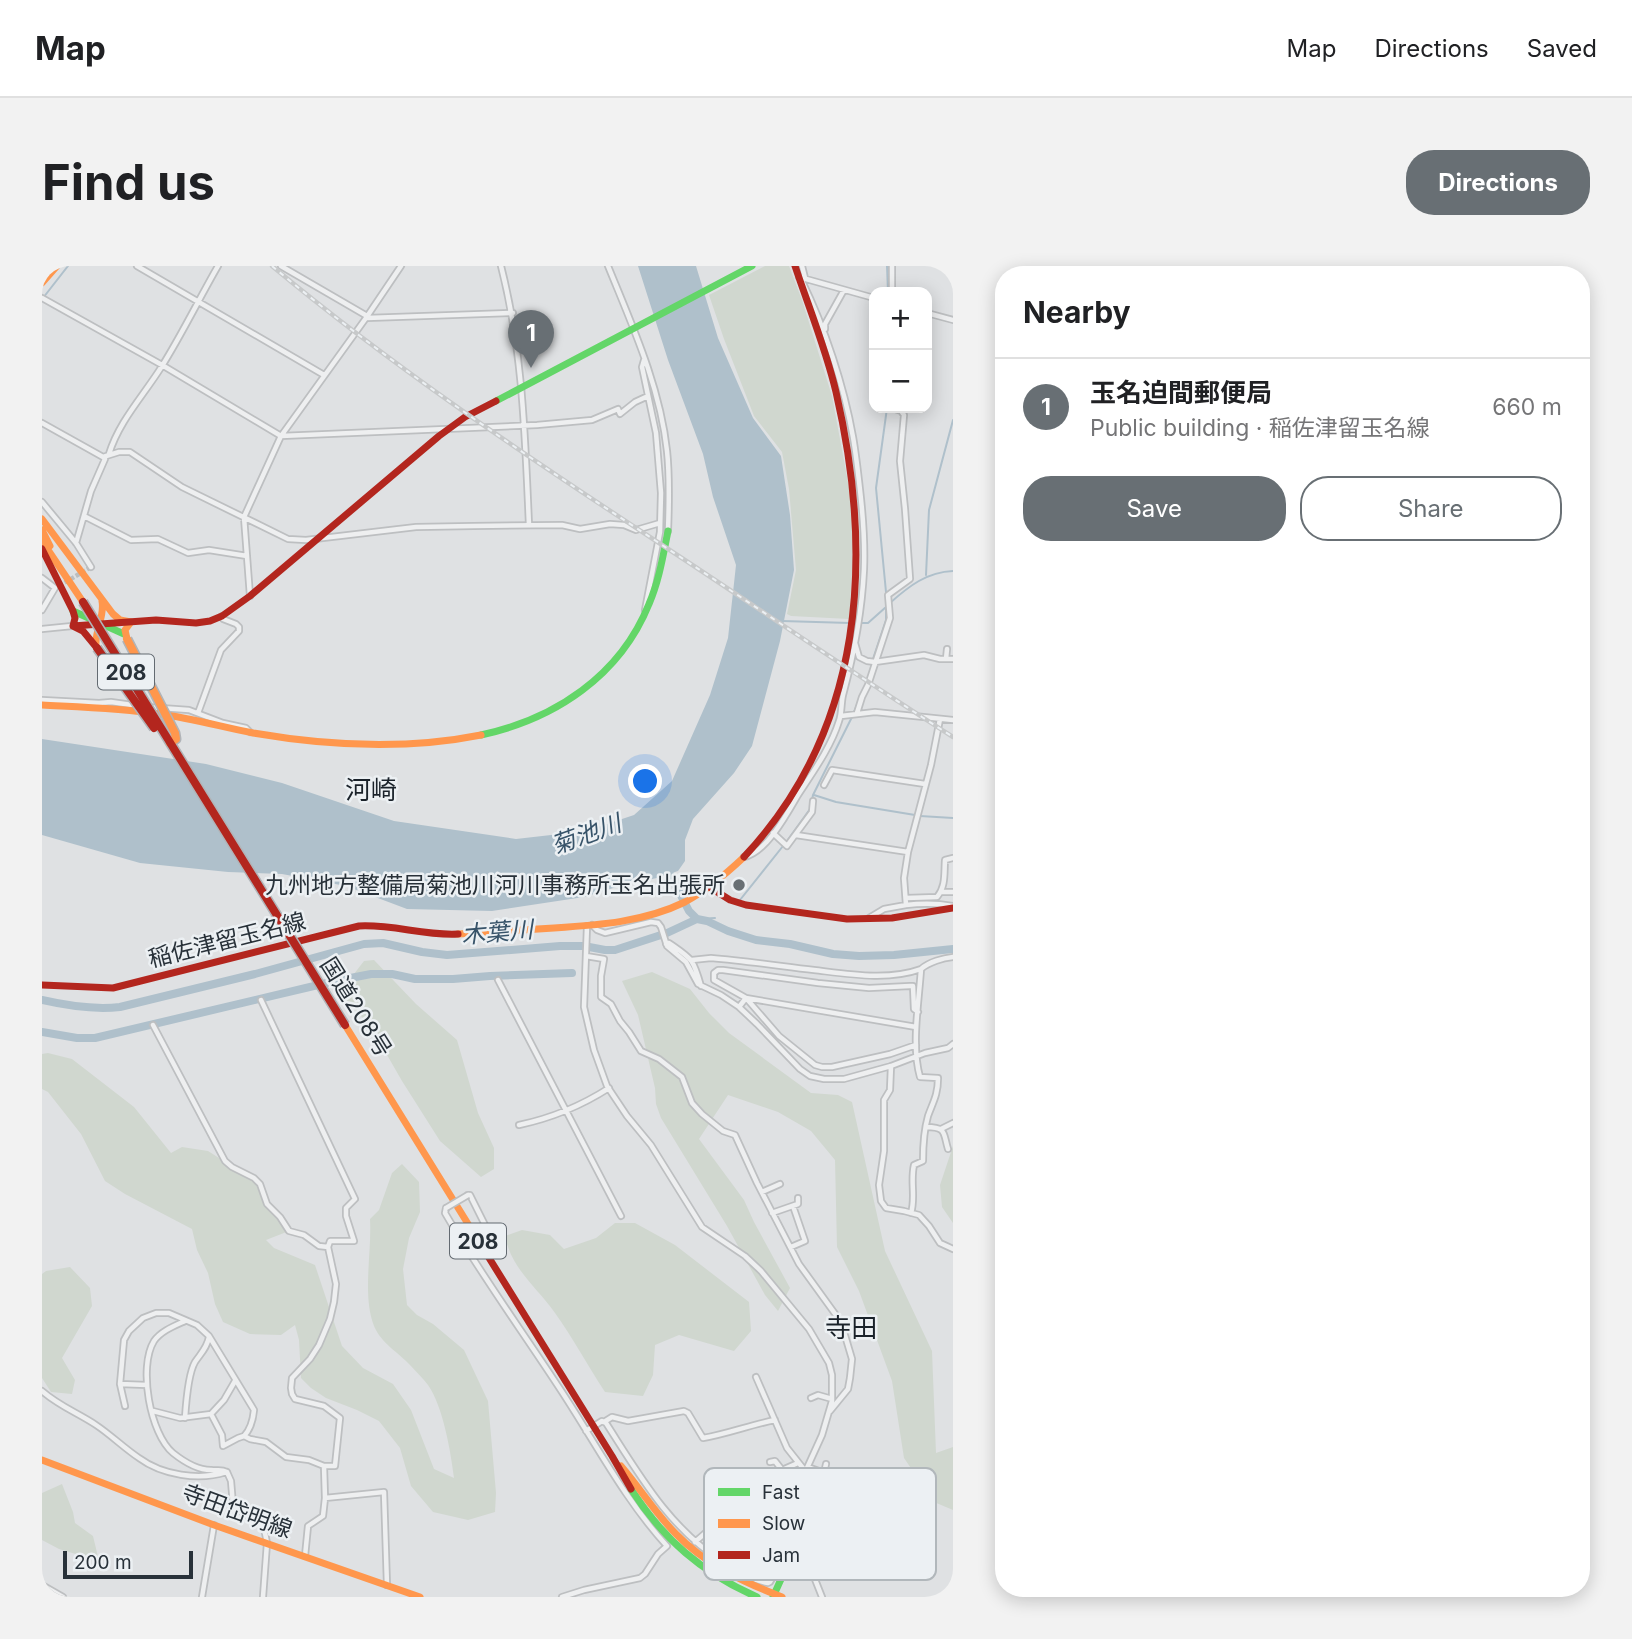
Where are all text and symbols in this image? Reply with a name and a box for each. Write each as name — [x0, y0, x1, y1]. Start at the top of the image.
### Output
text: Map — [35, 28, 106, 68]
text: Map — [1287, 34, 1336, 63]
text: Directions — [1374, 34, 1489, 63]
text: Saved — [1527, 34, 1597, 63]
button: Directions — [1406, 150, 1590, 215]
text: Find us — [42, 153, 215, 212]
map controls — [869, 287, 932, 413]
button: + — [869, 287, 932, 350]
text: Nearby — [1023, 294, 1131, 330]
pin: 1 — [508, 310, 554, 368]
button: − — [869, 350, 932, 413]
text: 玉名迫間郵便局 — [1090, 377, 1272, 408]
text: 1 — [1041, 393, 1051, 421]
text: 660 m — [1492, 393, 1562, 421]
text: Public building · 稲佐津留玉名線 — [1090, 414, 1430, 442]
button: Save — [1023, 476, 1286, 541]
button: Share — [1300, 476, 1562, 541]
road number: 208 — [98, 654, 154, 690]
your location — [628, 764, 662, 798]
district label: 河崎 — [345, 774, 397, 805]
water label: 菊池川 — [547, 807, 628, 860]
place label: 九州地方整備局菊池川河川事務所玉名出張所 — [265, 871, 725, 899]
marker: 九州地方整備局菊池川河川事務所玉名出張所 — [731, 877, 747, 893]
street label: 稲佐津留玉名線 — [146, 907, 308, 973]
water label: 木葉川 — [460, 914, 537, 950]
street label: 国道208号 — [315, 952, 397, 1062]
road number: 208 — [450, 1224, 506, 1258]
district label: 寺田 — [825, 1312, 877, 1343]
legend — [704, 1468, 936, 1580]
street label: 寺田岱明線 — [178, 1478, 296, 1544]
text: Fast — [762, 1481, 800, 1504]
text: Slow — [762, 1512, 805, 1535]
text: Jam — [762, 1544, 800, 1567]
scale bar — [63, 1548, 192, 1580]
text: 200 m — [74, 1551, 132, 1574]

